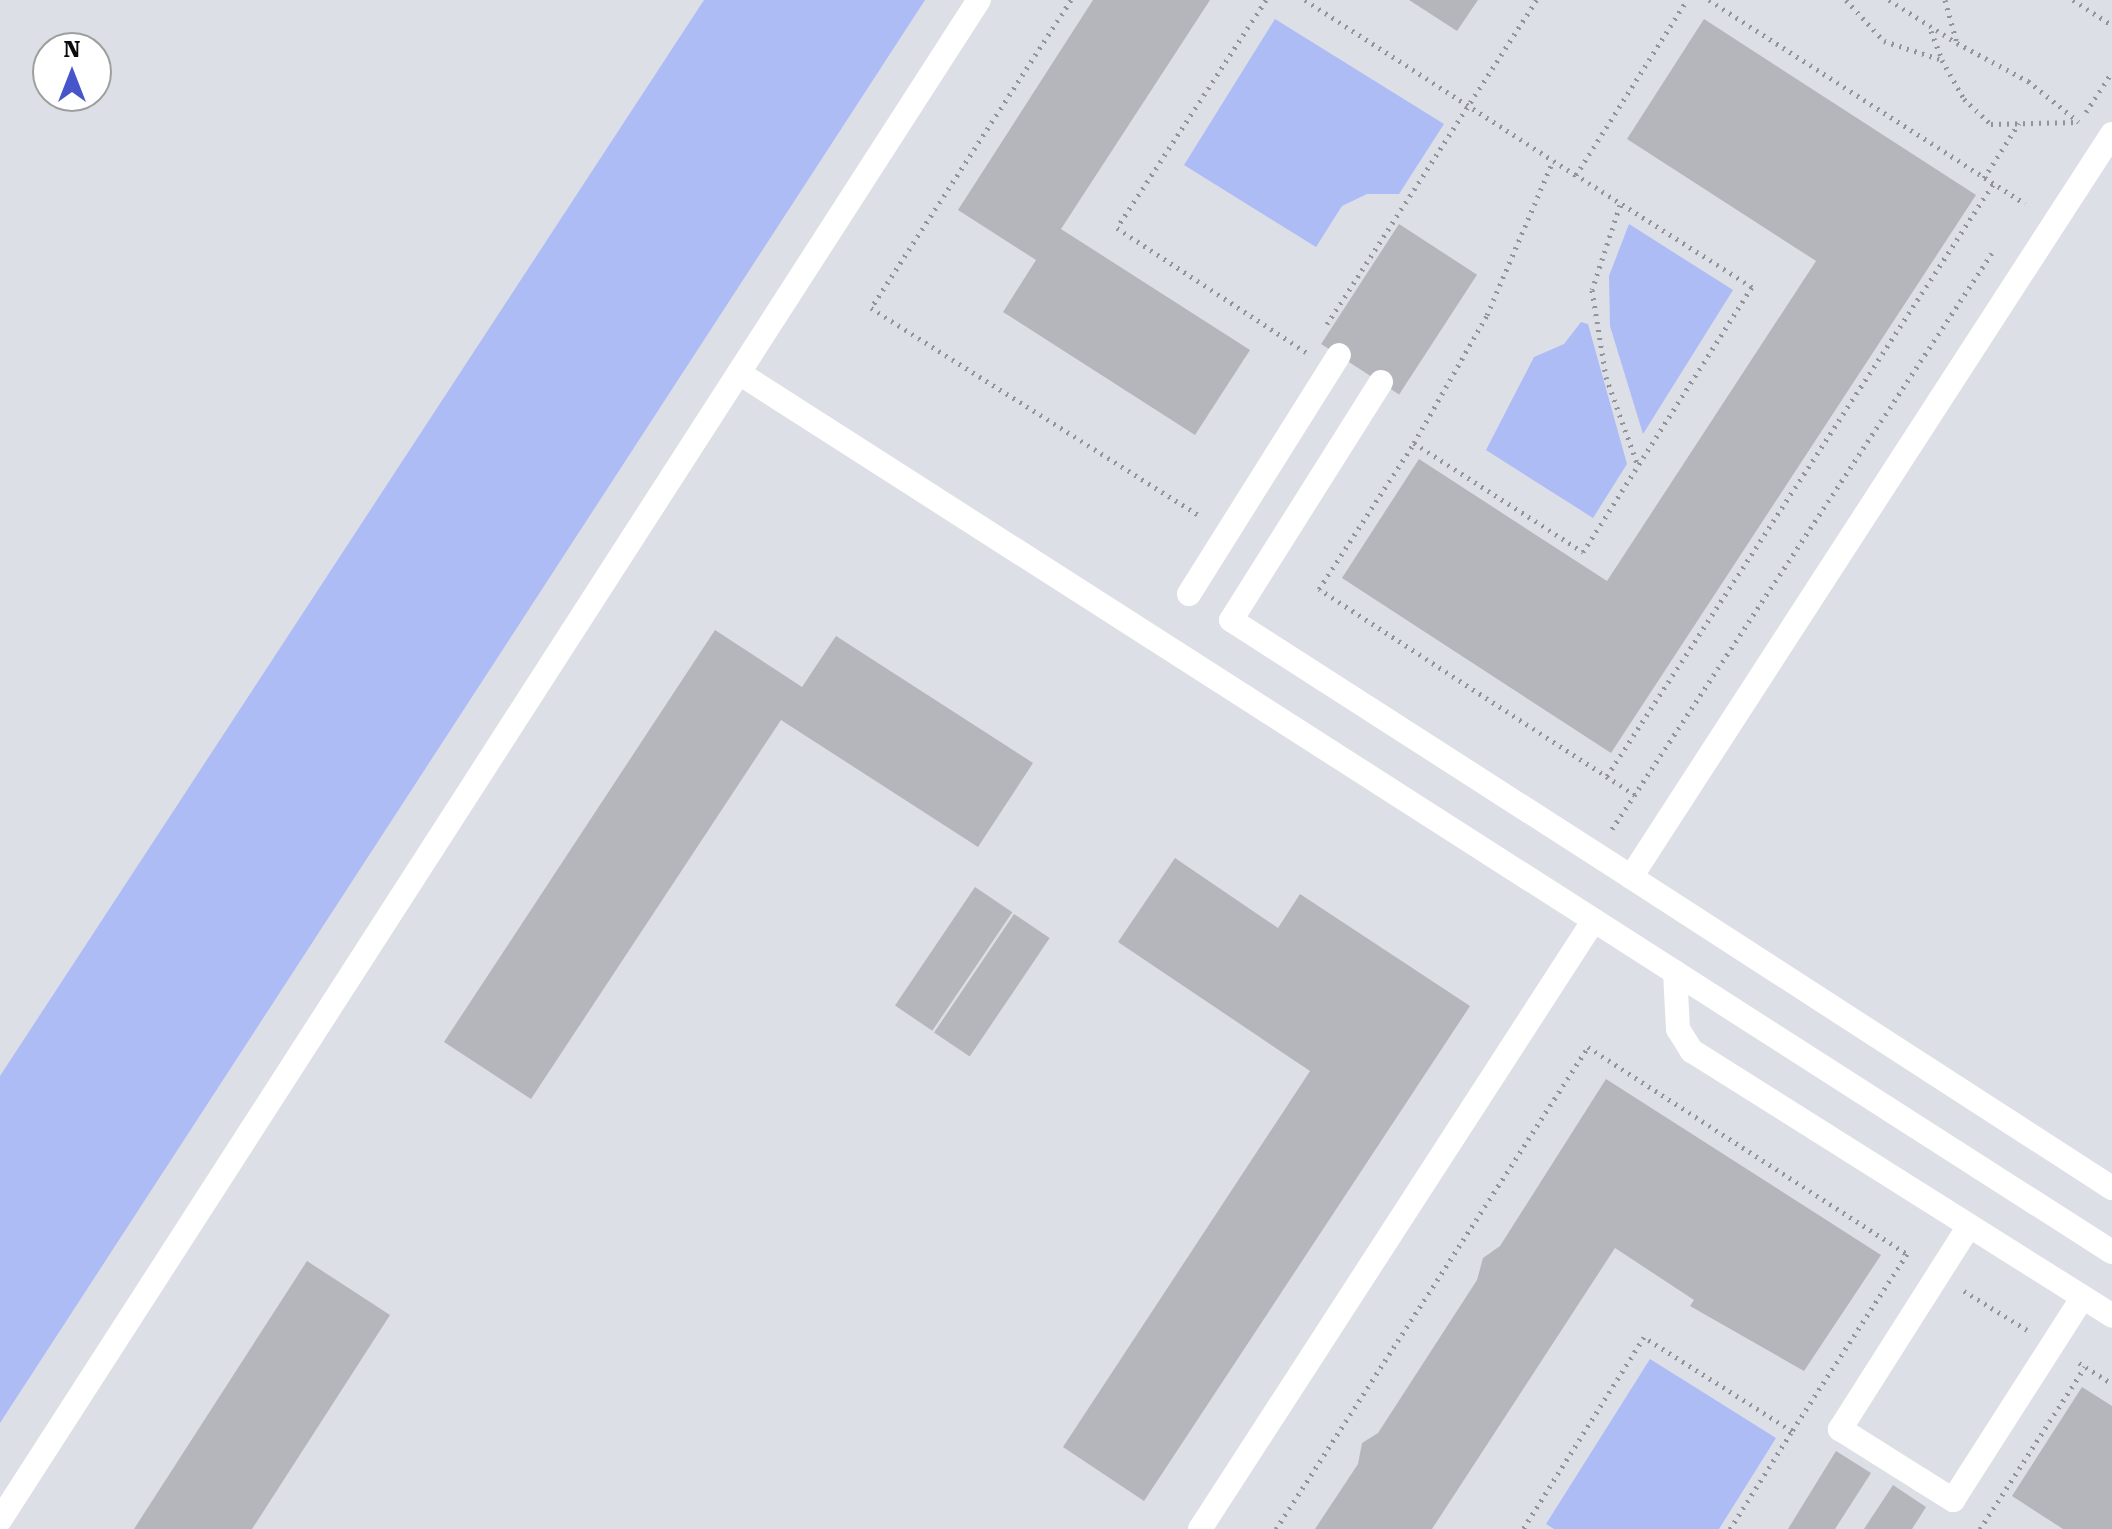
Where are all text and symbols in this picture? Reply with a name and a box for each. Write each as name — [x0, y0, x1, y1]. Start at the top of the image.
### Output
north arrow — [32, 32, 112, 112]
text: N — [64, 37, 80, 62]

